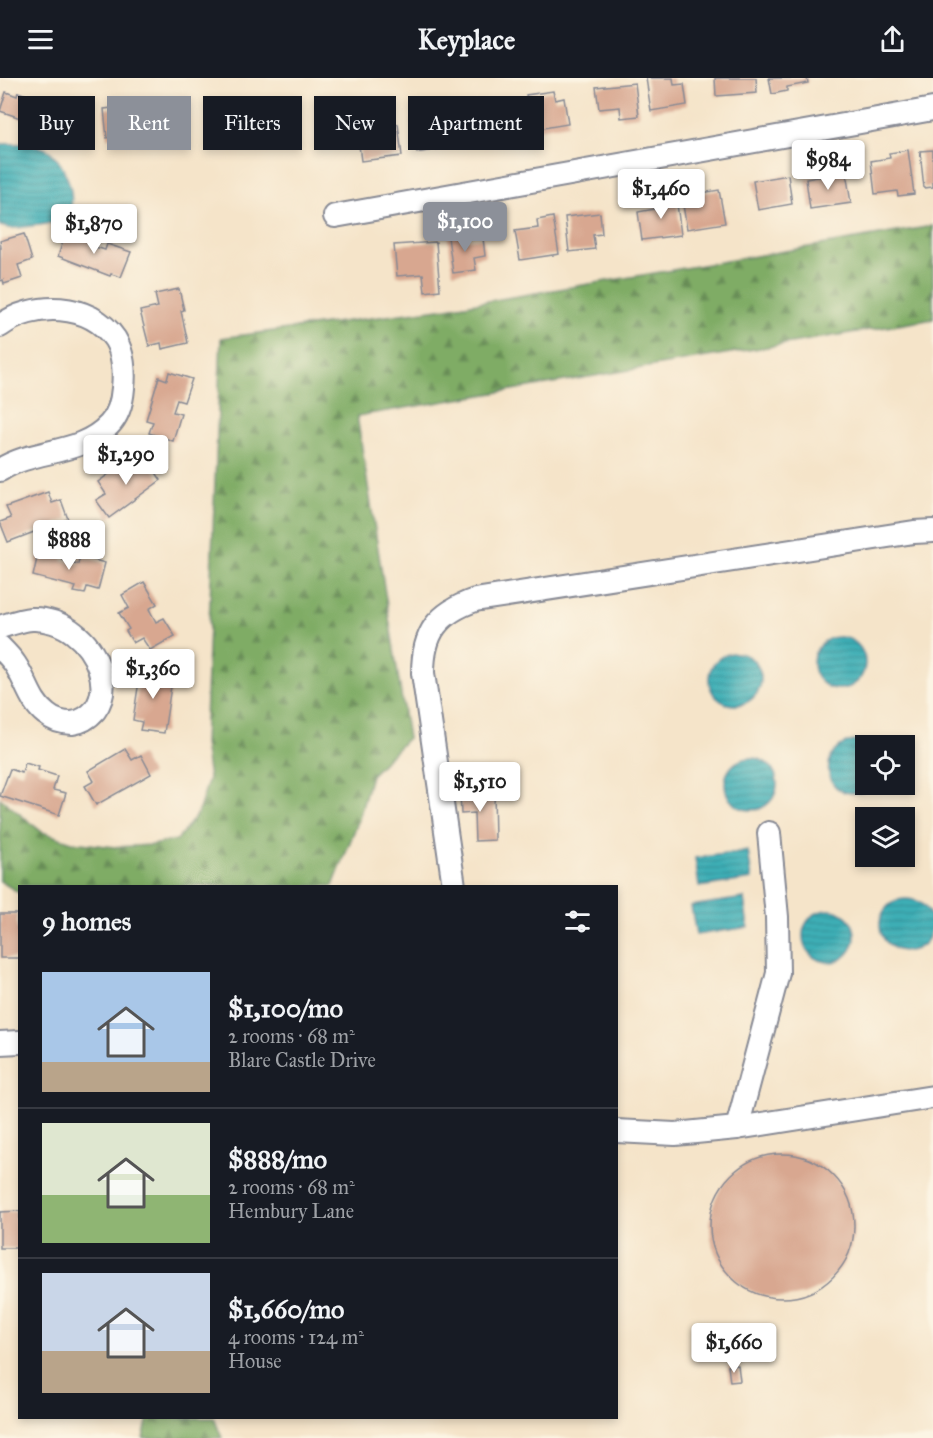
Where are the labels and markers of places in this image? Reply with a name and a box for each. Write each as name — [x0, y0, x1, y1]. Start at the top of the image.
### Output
pin: $984 — [792, 140, 864, 191]
pin: $1,460 — [612, 169, 710, 220]
pin: $1,100 — [416, 202, 514, 253]
pin: $1,870 — [45, 204, 143, 255]
pin: $1,290 — [77, 435, 175, 486]
pin: $888 — [33, 520, 105, 571]
pin: $1,360 — [104, 649, 202, 700]
pin: $1,510 — [431, 762, 529, 813]
pin: $1,660 — [685, 1323, 783, 1374]

